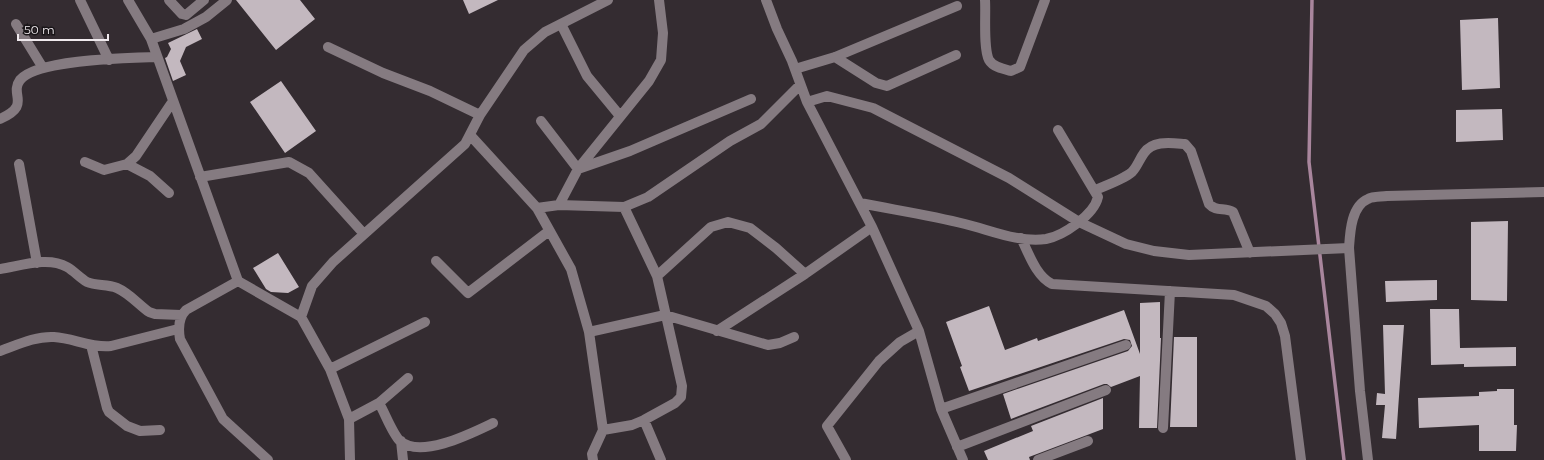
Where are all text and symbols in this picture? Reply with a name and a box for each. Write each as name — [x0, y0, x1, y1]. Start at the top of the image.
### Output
scale bar — [18, 16, 108, 42]
text: 50 m — [24, 22, 55, 37]

